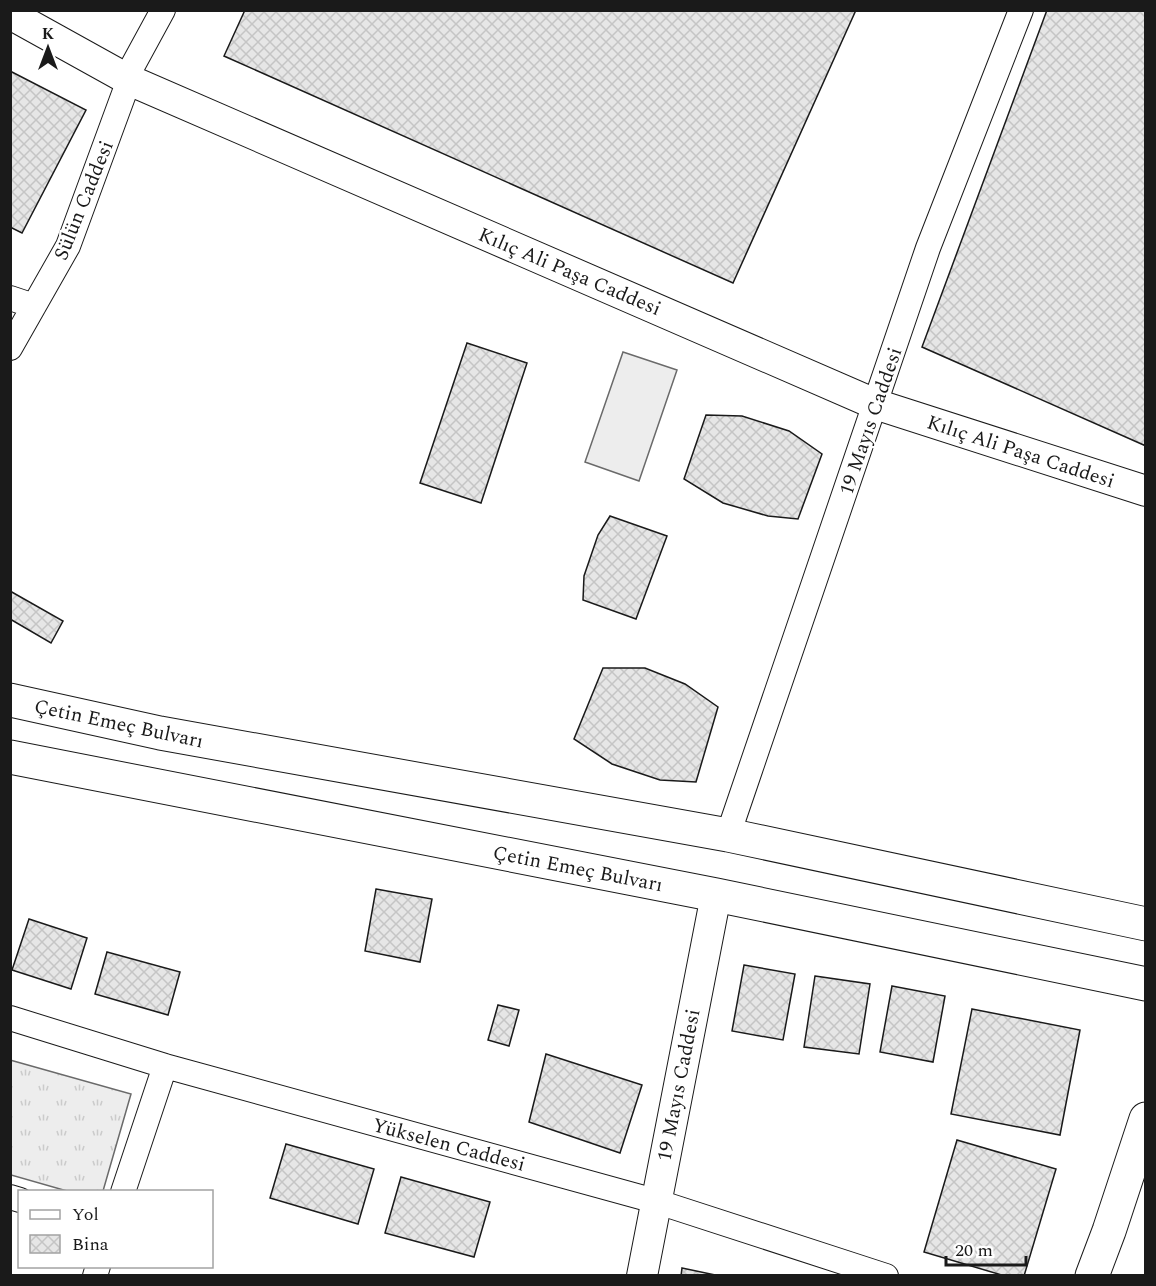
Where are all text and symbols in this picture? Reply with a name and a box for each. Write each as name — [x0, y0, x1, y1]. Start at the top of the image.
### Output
north arrow — [18, 18, 78, 78]
text: K — [42, 22, 55, 46]
street label: Sülün Caddesi — [46, 136, 122, 265]
street label: Kılıç Ali Paşa Caddesi — [474, 220, 666, 324]
street label: 19 Mayıs Caddesi — [832, 343, 910, 499]
street label: Kılıç Ali Paşa Caddesi — [923, 407, 1118, 496]
street label: Çetin Emeç Bulvarı — [31, 691, 206, 757]
street label: Çetin Emeç Bulvarı — [490, 838, 665, 900]
street label: 19 Mayıs Caddesi — [650, 1006, 708, 1164]
street label: Yükselen Caddesi — [369, 1110, 529, 1180]
legend — [18, 1190, 213, 1268]
text: Yol — [72, 1201, 99, 1228]
scale bar — [946, 1229, 1026, 1267]
text: Bina — [72, 1231, 109, 1258]
text: 20 m — [955, 1237, 993, 1264]

